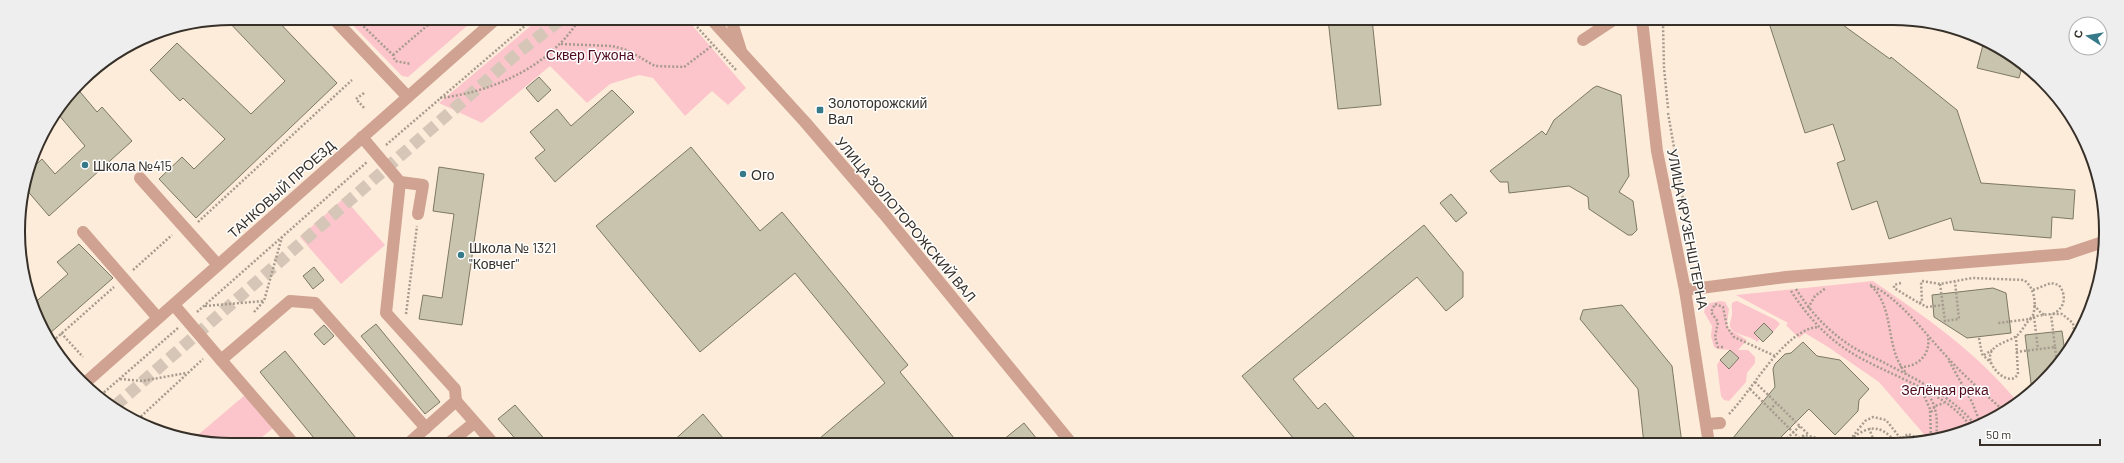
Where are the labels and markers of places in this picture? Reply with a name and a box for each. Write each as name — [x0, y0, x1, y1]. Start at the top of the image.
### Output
place label: Золоторожский Вал — [828, 94, 927, 127]
marker: Золоторожский Вал — [815, 105, 825, 115]
place label: Школа №415 — [93, 157, 172, 174]
marker: Школа №415 — [80, 160, 90, 170]
place label: Ого — [751, 166, 775, 183]
marker: Ого — [738, 169, 748, 179]
place label: Школа № 1321 "Ковчег" — [469, 239, 556, 272]
marker: Школа № 1321 "Ковчег" — [456, 250, 466, 260]

